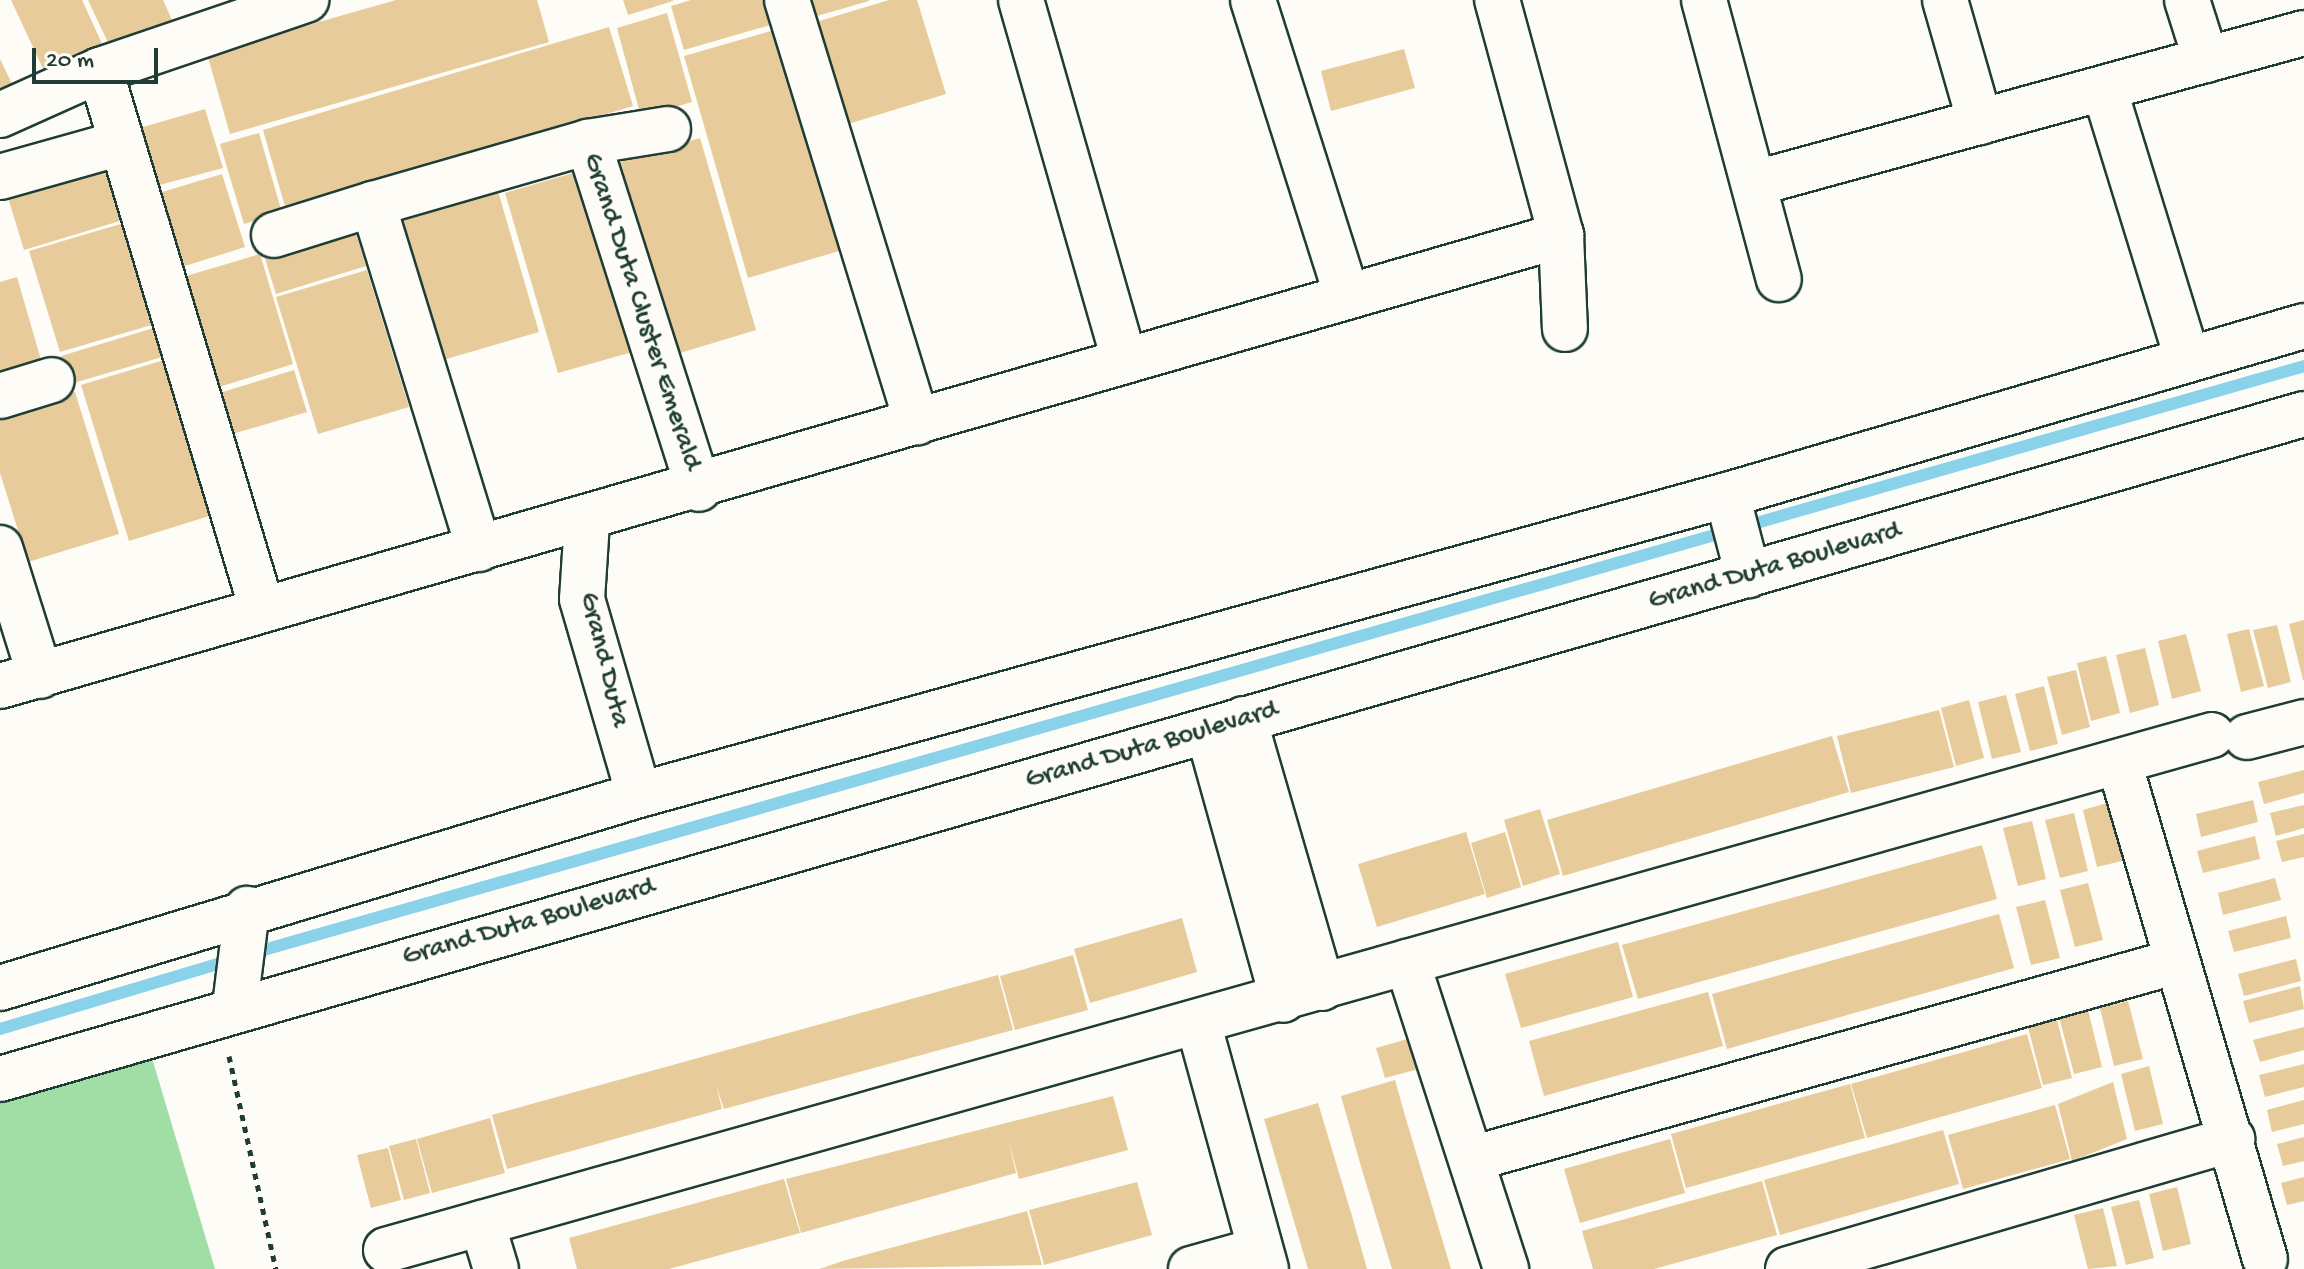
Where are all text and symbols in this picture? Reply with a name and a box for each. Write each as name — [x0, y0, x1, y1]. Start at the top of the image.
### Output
scale bar — [36, 32, 162, 82]
text: 20 m — [46, 47, 94, 76]
street label: Grand Duta Cluster Emerald — [574, 149, 708, 475]
street label: Grand Duta Boulevard — [1645, 515, 1905, 619]
street label: Grand Duta — [570, 589, 636, 731]
street label: Grand Duta Boulevard — [1022, 694, 1282, 798]
street label: Grand Duta Boulevard — [399, 871, 659, 975]

